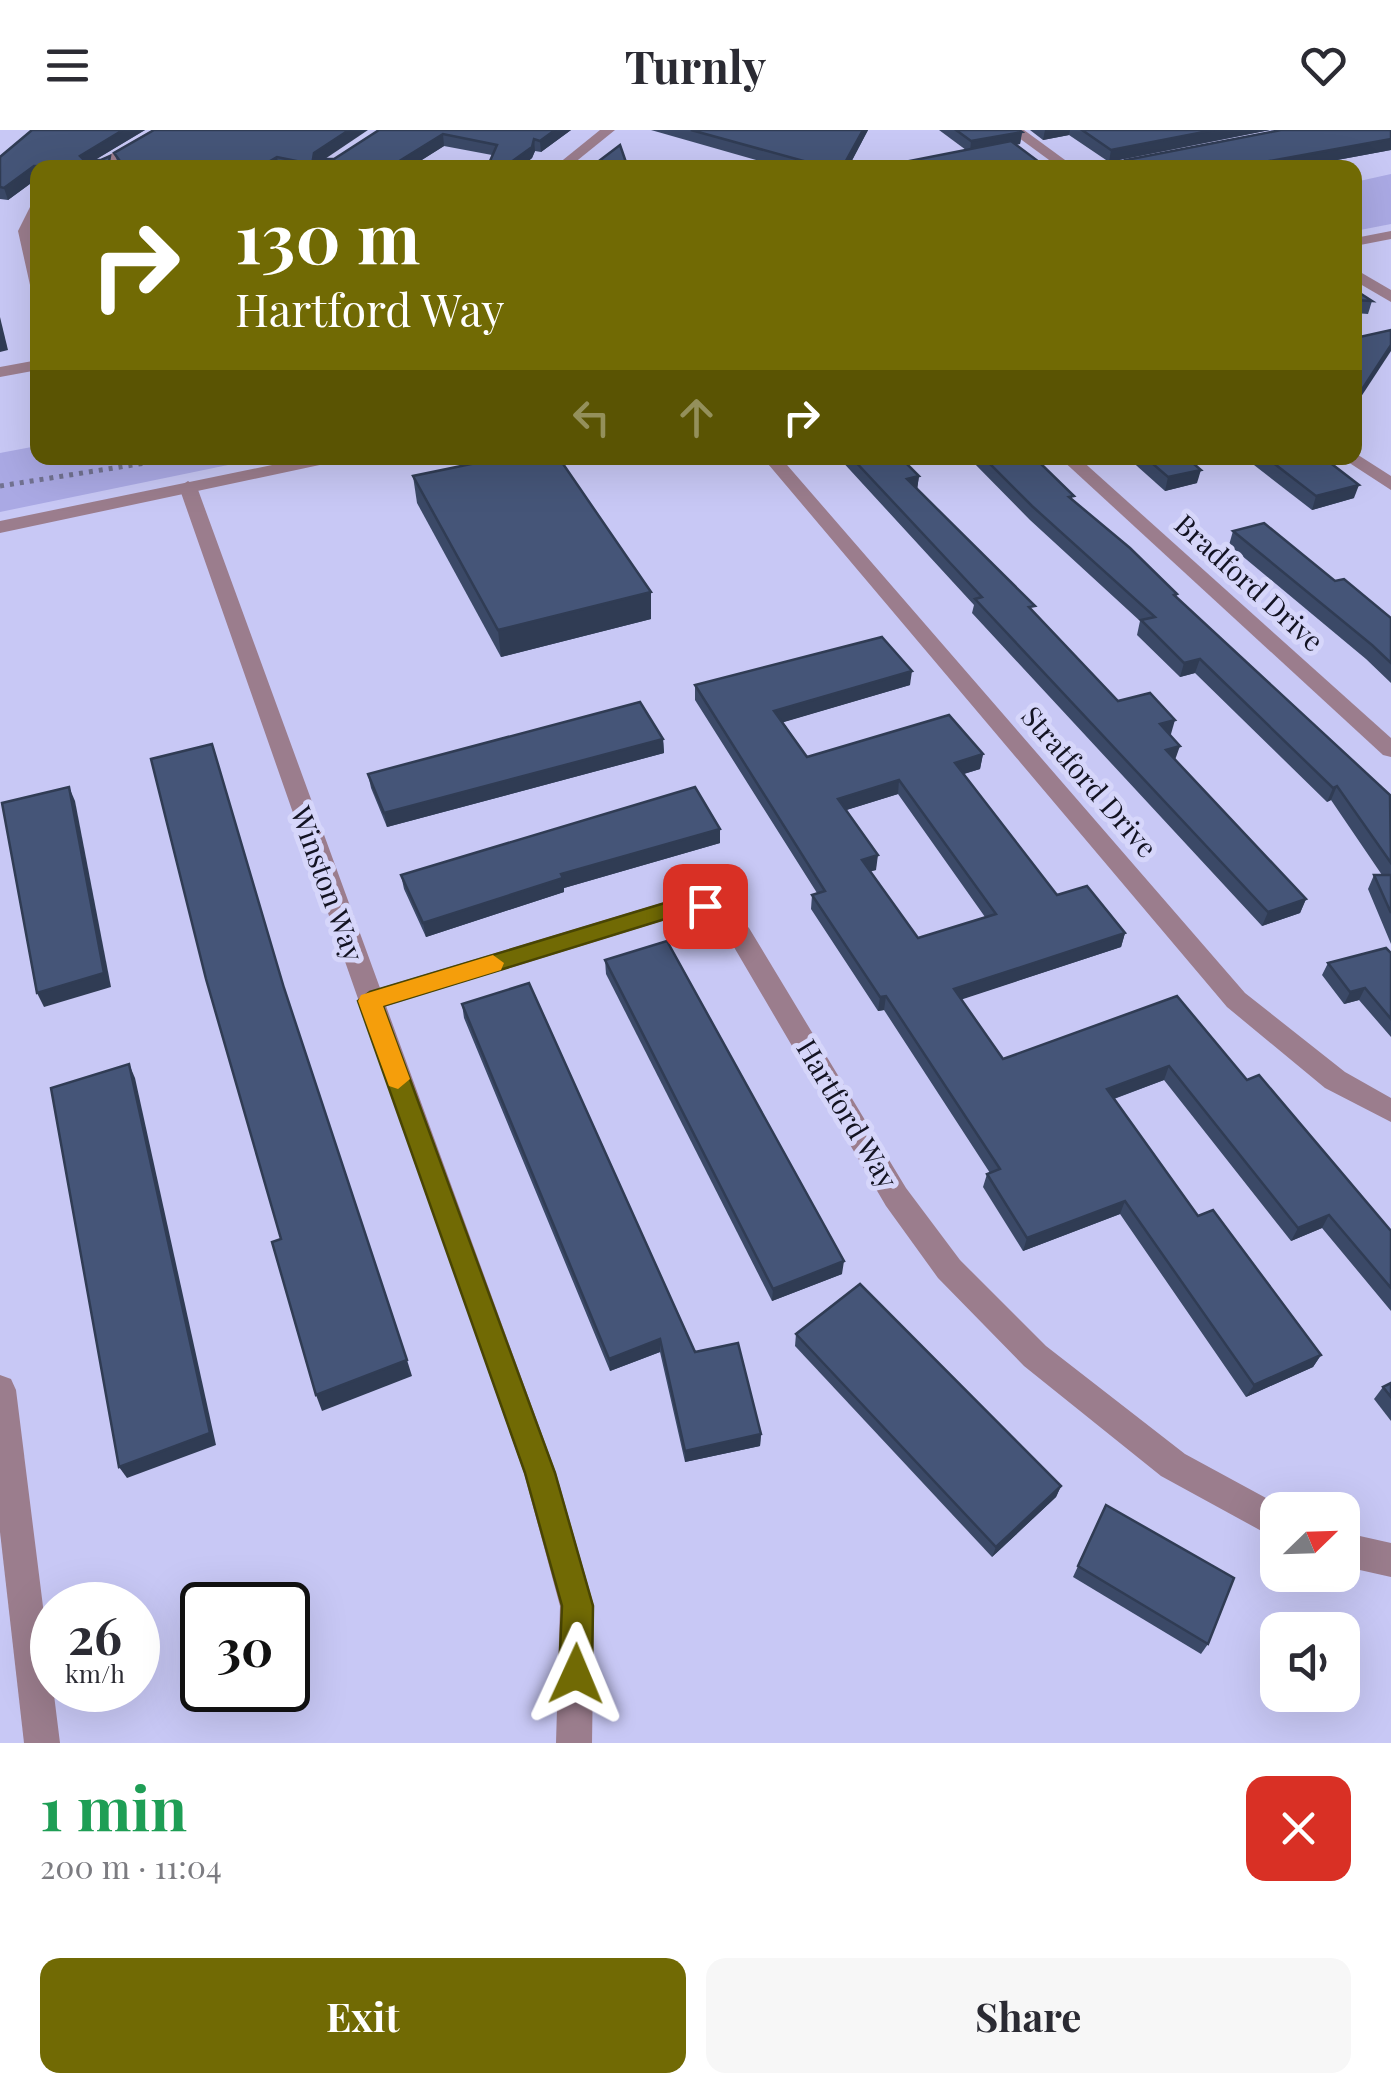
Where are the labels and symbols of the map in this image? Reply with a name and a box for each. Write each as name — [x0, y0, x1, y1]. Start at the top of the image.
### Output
street label: Bradford Drive — [1168, 505, 1332, 658]
street label: Stratford Drive — [1014, 697, 1166, 865]
street label: Winston Way — [283, 800, 373, 966]
pin — [663, 864, 748, 949]
street label: Hartford Way — [789, 1032, 907, 1195]
north arrow — [1260, 1492, 1360, 1592]
speed limit sign: 30 — [180, 1582, 310, 1712]
position arrow — [524, 1622, 628, 1726]

